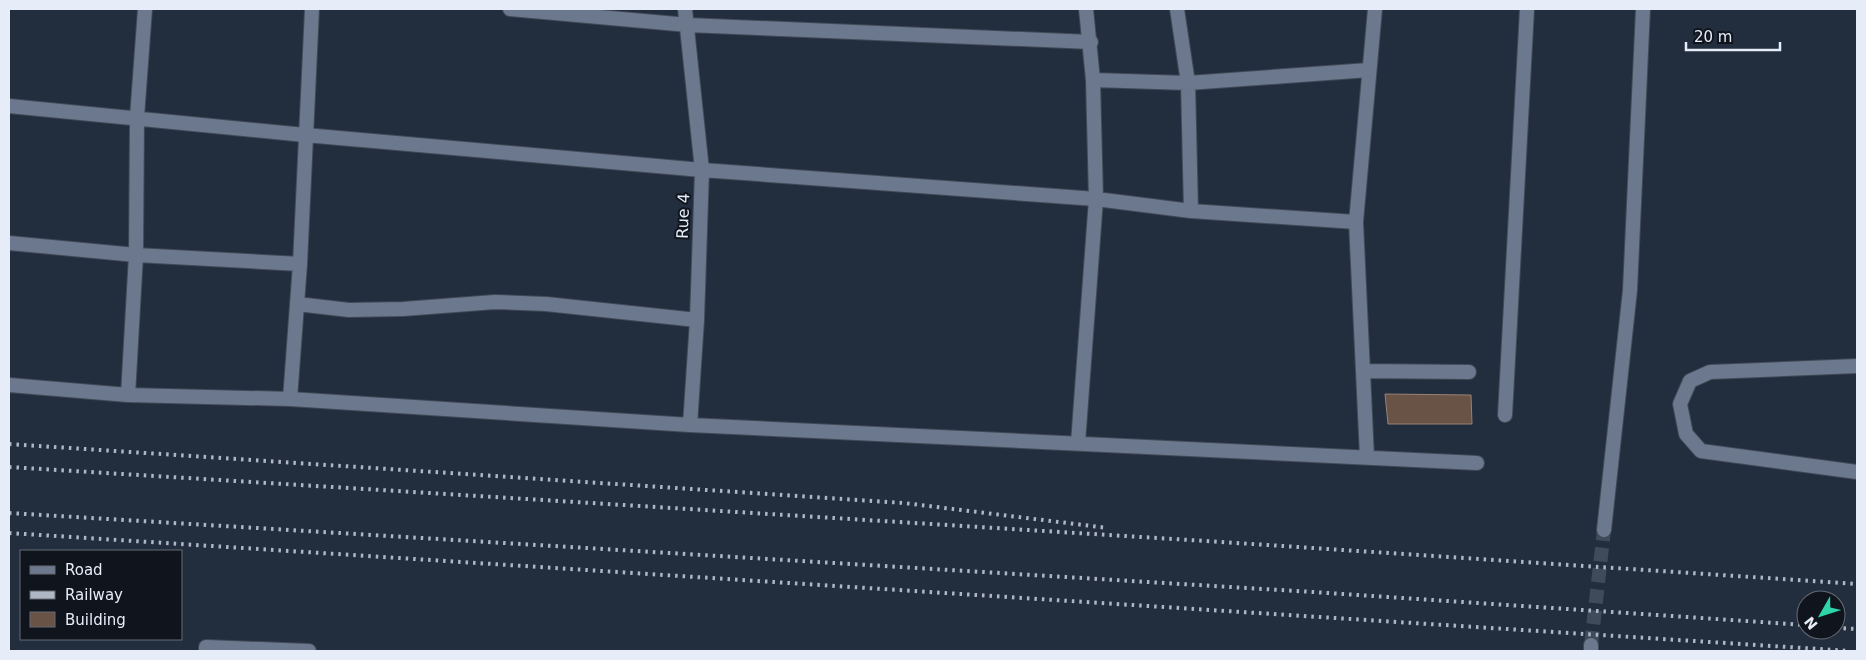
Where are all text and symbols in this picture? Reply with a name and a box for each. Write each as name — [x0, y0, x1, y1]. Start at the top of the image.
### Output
scale bar — [1686, 20, 1780, 52]
text: 20 m — [1694, 28, 1732, 46]
street label: Rue 4 — [673, 193, 693, 239]
legend — [20, 550, 182, 640]
text: Road — [65, 561, 103, 579]
text: Railway — [65, 586, 123, 604]
north arrow — [1796, 590, 1846, 640]
text: Building — [65, 611, 126, 629]
text: N — [1801, 614, 1821, 633]

